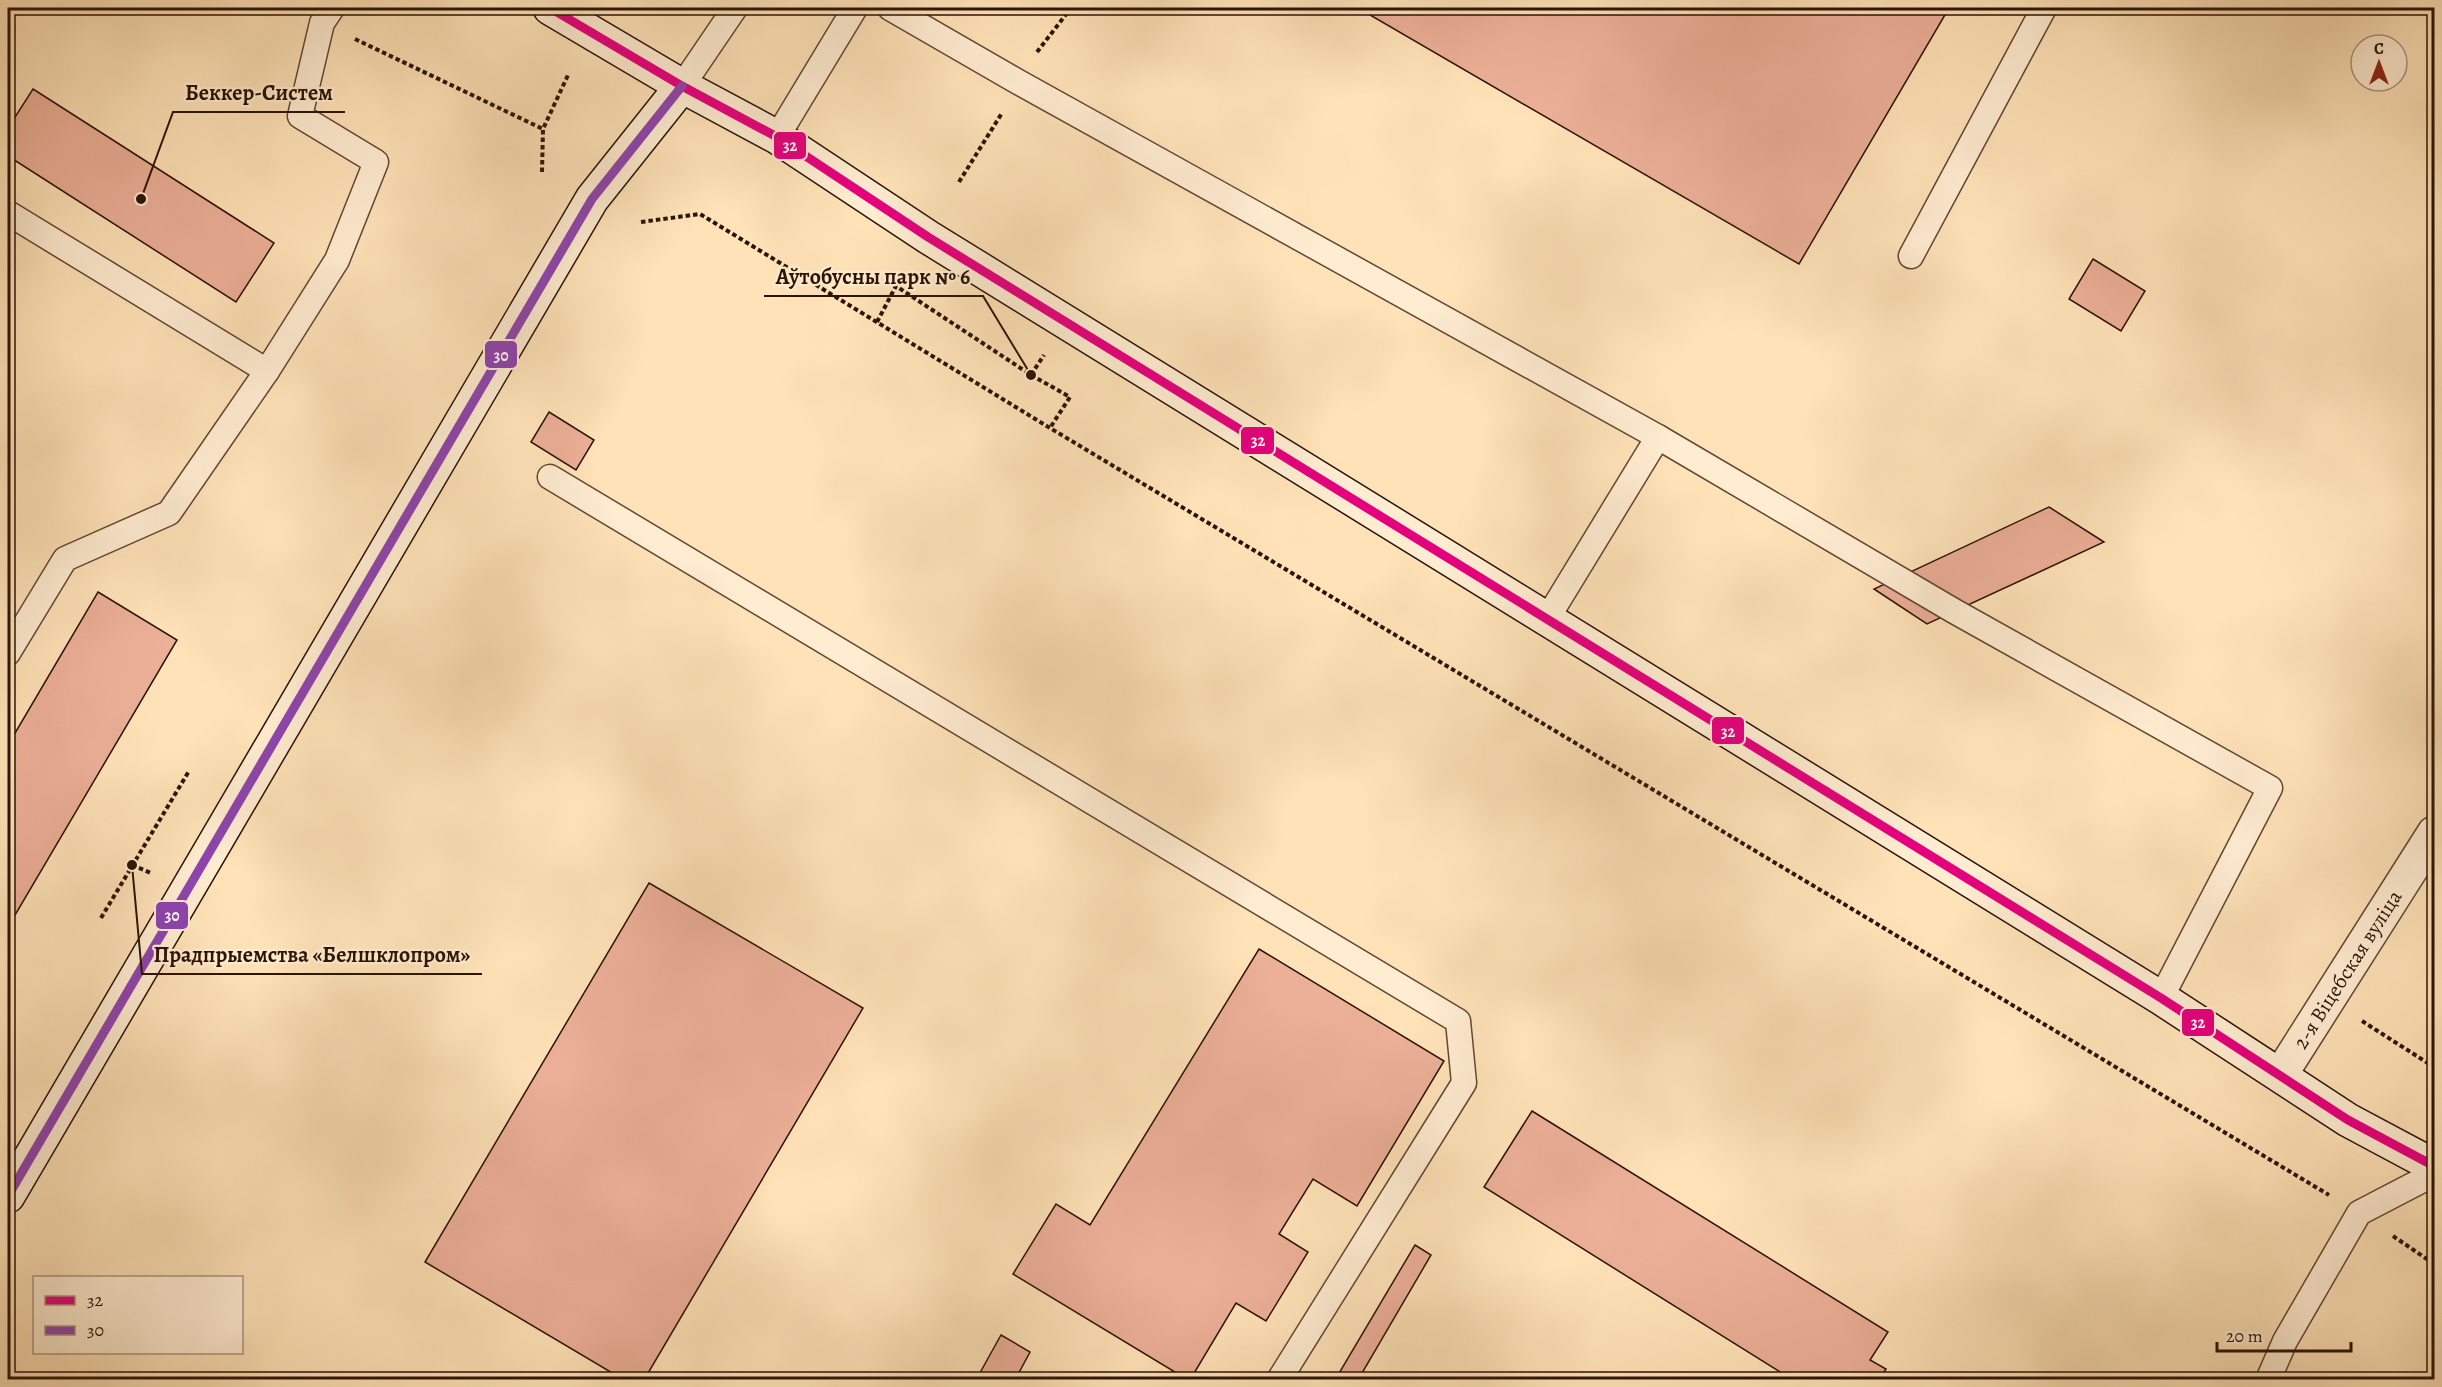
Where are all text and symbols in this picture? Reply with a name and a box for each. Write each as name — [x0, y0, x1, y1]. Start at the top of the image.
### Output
north arrow — [2349, 33, 2409, 93]
text: С — [2374, 38, 2384, 60]
callout: Беккер-Систем — [173, 72, 345, 112]
text: Беккер-Систем — [185, 78, 333, 108]
line badge: 32 — [773, 131, 807, 160]
text: 32 — [783, 135, 798, 157]
callout: Аўтобусны парк № 6 — [764, 256, 983, 296]
text: Аўтобусны парк № 6 — [775, 262, 970, 292]
line badge: 30 — [484, 340, 518, 369]
text: 30 — [494, 345, 508, 367]
line badge: 32 — [1240, 426, 1275, 455]
text: 32 — [1251, 430, 1266, 452]
line badge: 32 — [1711, 716, 1745, 745]
text: 32 — [1721, 721, 1736, 743]
street label: 2-я Віцебская вуліца — [2287, 884, 2409, 1054]
line badge: 30 — [155, 901, 189, 930]
text: 30 — [165, 905, 179, 927]
callout: Прадпрыемства «Белшклопром» — [142, 934, 482, 974]
text: Прадпрыемства «Белшклопром» — [154, 940, 471, 970]
line badge: 32 — [2181, 1008, 2215, 1037]
text: 32 — [2191, 1012, 2206, 1034]
legend — [33, 1276, 243, 1354]
text: 32 — [87, 1288, 103, 1312]
scale bar — [2217, 1315, 2350, 1353]
text: 30 — [87, 1318, 104, 1342]
text: 20 m — [2226, 1324, 2263, 1348]

